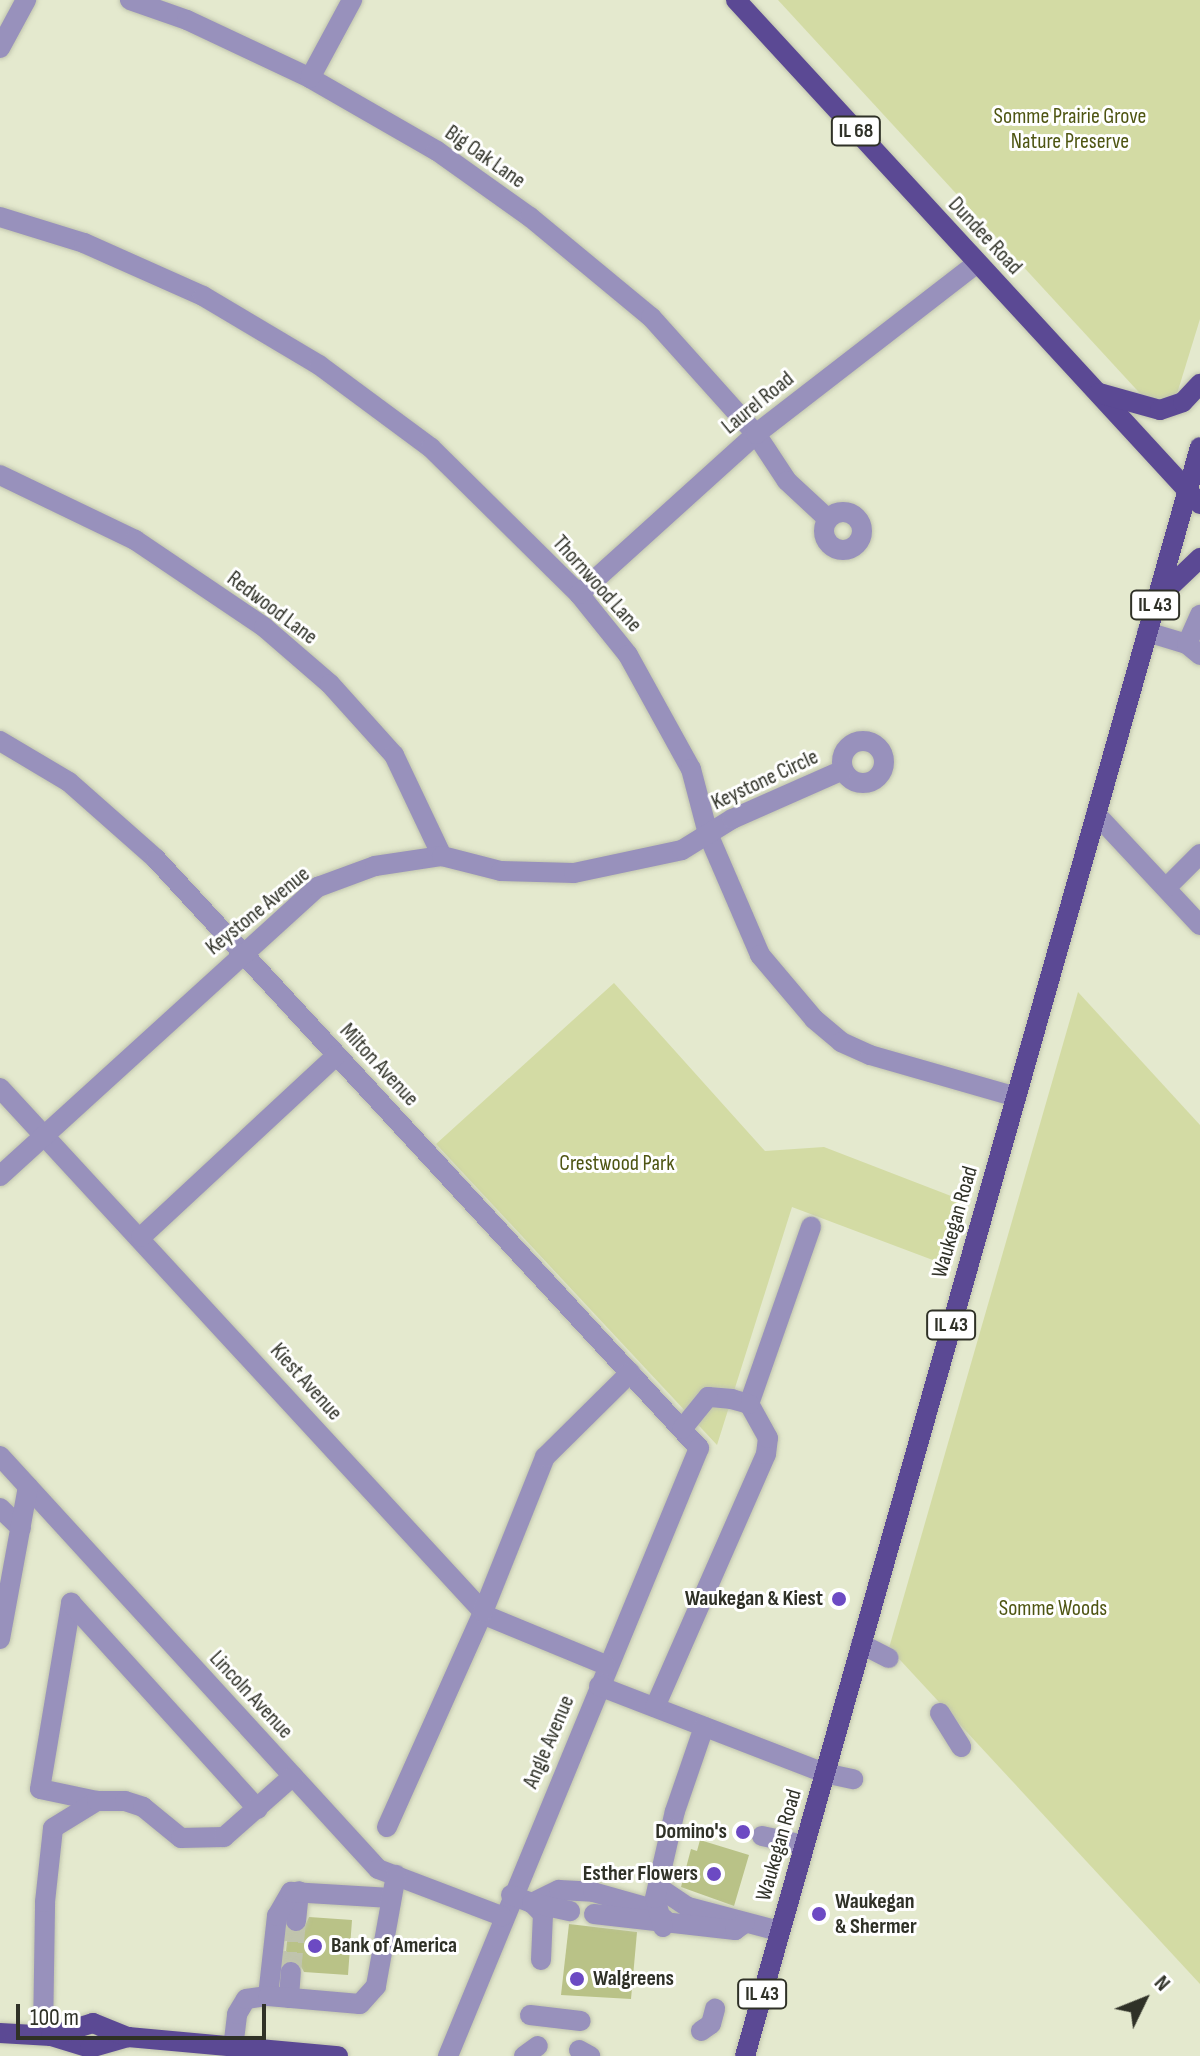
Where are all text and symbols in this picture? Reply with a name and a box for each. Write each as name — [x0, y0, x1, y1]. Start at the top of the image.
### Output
park label: Somme Prairie Grove Nature Preserve — [994, 103, 1146, 154]
road number: IL 68 — [830, 115, 882, 147]
street label: Big Oak Lane — [440, 120, 530, 194]
street label: Dundee Road — [942, 192, 1028, 280]
street label: Laurel Road — [717, 366, 799, 440]
street label: Thornwood Lane — [547, 530, 647, 638]
street label: Redwood Lane — [222, 566, 322, 650]
road number: IL 43 — [1129, 589, 1181, 621]
street label: Keystone Circle — [708, 744, 822, 816]
street label: Keystone Avenue — [201, 861, 315, 961]
street label: Milton Avenue — [334, 1018, 424, 1112]
park label: Crestwood Park — [559, 1151, 675, 1177]
street label: Waukegan Road — [926, 1163, 984, 1281]
road number: IL 43 — [925, 1309, 977, 1341]
street label: Kiest Avenue — [264, 1338, 348, 1426]
place label: Waukegan & Kiest — [685, 1586, 823, 1612]
marker: Waukegan & Kiest — [830, 1590, 848, 1608]
park label: Somme Woods — [999, 1596, 1107, 1622]
street label: Lincoln Avenue — [204, 1646, 298, 1744]
street label: Angle Avenue — [518, 1692, 580, 1792]
street label: Waukegan Road — [750, 1786, 808, 1904]
place label: Domino's — [655, 1819, 727, 1845]
marker: Domino's — [734, 1823, 752, 1841]
place label: Esther Flowers — [583, 1861, 698, 1887]
marker: Esther Flowers — [705, 1865, 723, 1883]
place label: Waukegan & Shermer — [835, 1888, 917, 1940]
marker: Waukegan & Shermer — [810, 1905, 828, 1923]
place label: Bank of America — [331, 1933, 457, 1959]
marker: Bank of America — [306, 1937, 324, 1955]
north arrow — [1104, 1960, 1184, 2040]
place label: Walgreens — [593, 1966, 674, 1992]
marker: Walgreens — [568, 1970, 586, 1988]
text: N — [1148, 1970, 1176, 1997]
road number: IL 43 — [736, 1978, 788, 2010]
scale bar — [20, 1988, 270, 2038]
text: 100 m — [30, 2003, 79, 2032]

